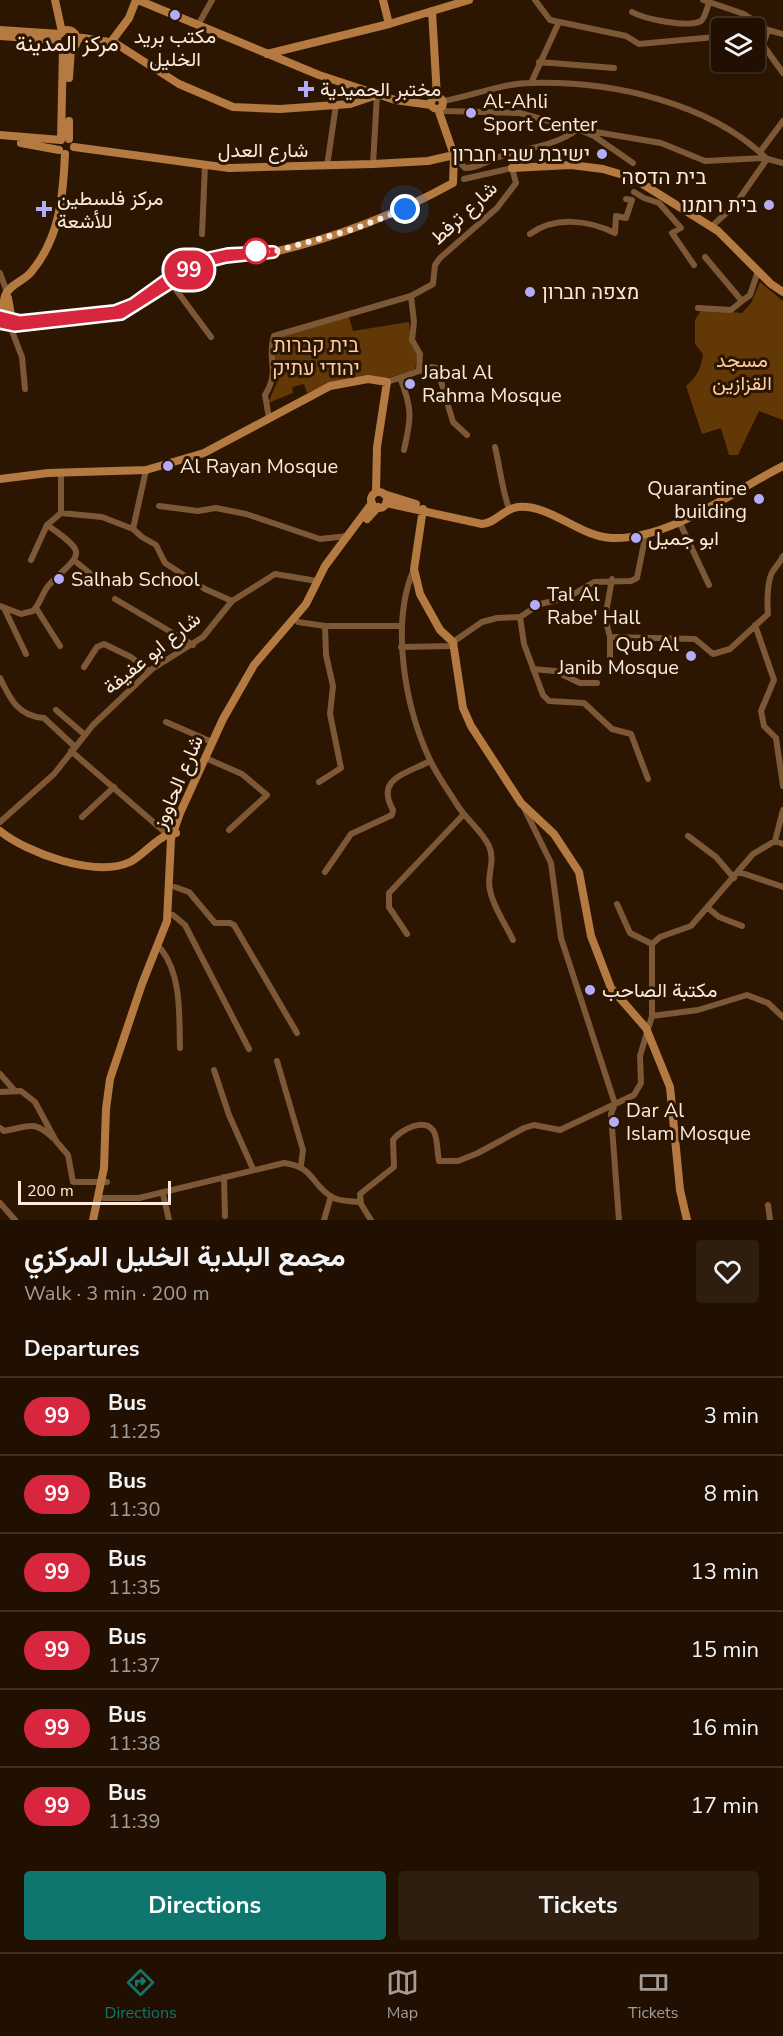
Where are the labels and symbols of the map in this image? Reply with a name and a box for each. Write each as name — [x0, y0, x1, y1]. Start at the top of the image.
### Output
marker: مكتب بريد الخليل — [168, 8, 182, 22]
place label: مكتب بريد الخليل — [134, 23, 216, 73]
district label: مركز المدينة — [15, 29, 119, 59]
place label: مختبر الحميدية — [320, 76, 441, 103]
marker: مختبر الحميدية — [297, 80, 315, 98]
place label: Al-Ahli Sport Center — [483, 88, 597, 138]
marker: Al-Ahli Sport Center — [464, 106, 478, 120]
street label: شارع العدل — [218, 137, 308, 164]
place label: ישיבת שבי חברון — [452, 141, 590, 168]
marker: ישיבת שבי חברון — [595, 147, 609, 161]
district label: בית הדסה — [622, 163, 706, 191]
street label: شارع ترفط — [425, 175, 503, 251]
place label: مركز فلسطين للأشعة — [57, 185, 164, 235]
place label: בית רומנו — [681, 192, 757, 219]
your location — [390, 194, 420, 224]
marker: בית רומנו — [762, 198, 776, 212]
marker: مركز فلسطين للأشعة — [35, 200, 53, 218]
unlabelled marker — [243, 238, 269, 264]
line badge: 99 — [162, 250, 216, 290]
place label: מצפה חברון — [542, 279, 639, 306]
marker: מצפה חברון — [523, 285, 537, 299]
park label: בית קברות יהודי עתיק — [272, 332, 360, 382]
park label: مسجد القزازين — [712, 347, 772, 397]
place label: Jabal Al Rahma Mosque — [421, 359, 562, 409]
marker: Jabal Al Rahma Mosque — [403, 377, 417, 391]
place label: Al Rayan Mosque — [180, 453, 338, 480]
marker: Al Rayan Mosque — [161, 459, 175, 473]
place label: Quarantine building — [647, 475, 747, 525]
marker: Quarantine building — [752, 492, 766, 506]
place label: ابو جميل — [648, 525, 719, 552]
marker: ابو جميل — [629, 531, 643, 545]
place label: Salhab School — [71, 566, 200, 593]
marker: Salhab School — [52, 572, 66, 586]
place label: Tal Al Rabe' Hall — [547, 581, 641, 631]
marker: Tal Al Rabe' Hall — [528, 598, 542, 612]
street label: شارع ابو عفيفة — [98, 605, 206, 701]
place label: Qub Al Janib Mosque — [557, 631, 679, 681]
marker: Qub Al Janib Mosque — [684, 649, 698, 663]
street label: شارع الحاووز — [146, 731, 210, 834]
place label: مكتبة الصاحب — [602, 977, 717, 1004]
marker: مكتبة الصاحب — [583, 983, 597, 997]
place label: Dar Al Islam Mosque — [626, 1097, 751, 1147]
marker: Dar Al Islam Mosque — [607, 1115, 621, 1129]
scale bar — [18, 1178, 171, 1206]

